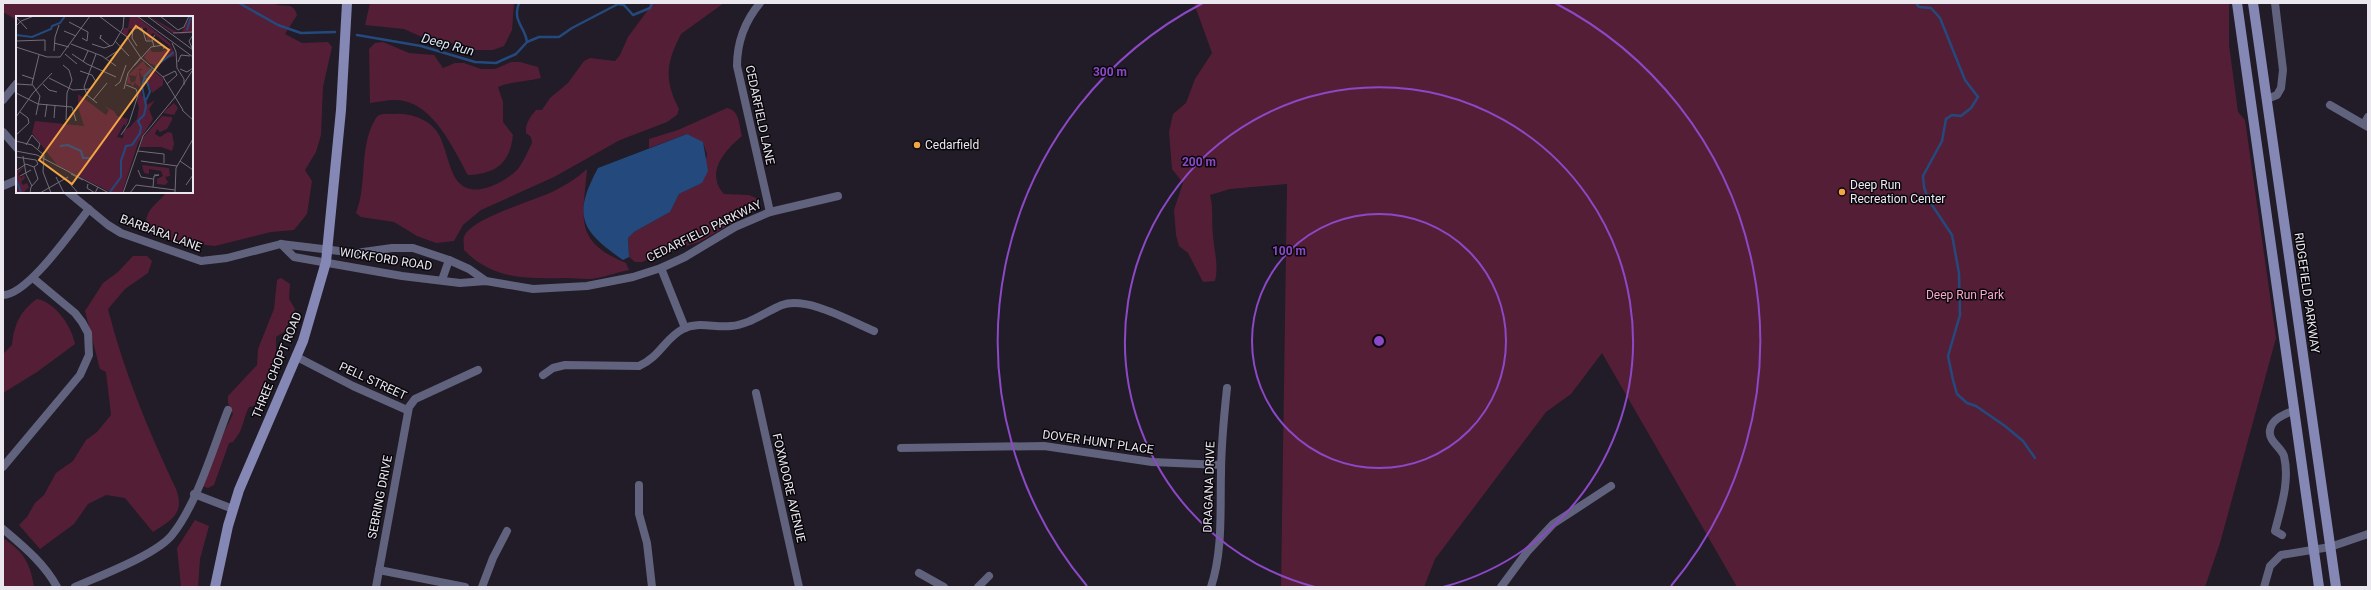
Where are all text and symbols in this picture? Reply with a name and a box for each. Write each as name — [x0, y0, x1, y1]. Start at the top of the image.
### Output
inset map — [16, 16, 193, 193]
water label: Deep Run — [420, 30, 476, 59]
street label: CEDARFIELD LANE — [743, 64, 777, 166]
text: 300 m — [1093, 65, 1127, 79]
place label: Cedarfield — [925, 138, 979, 152]
marker: Cedarfield — [912, 140, 922, 150]
text: 200 m — [1182, 155, 1216, 169]
place label: Deep Run Recreation Center — [1850, 178, 1945, 206]
marker: Deep Run Recreation Center — [1837, 187, 1847, 197]
street label: CEDARFIELD PARKWAY — [644, 197, 764, 265]
street label: BARBARA LANE — [118, 212, 204, 254]
street label: RIDGEFIELD PARKWAY — [2292, 232, 2323, 355]
text: 100 m — [1272, 244, 1306, 258]
street label: WICKFORD ROAD — [339, 245, 433, 273]
park label: Deep Run Park — [1926, 288, 2005, 302]
street label: THREE CHOPT ROAD — [249, 310, 305, 420]
centre of rings — [1372, 334, 1386, 348]
street label: PELL STREET — [337, 359, 409, 403]
street label: DOVER HUNT PLACE — [1042, 427, 1155, 457]
street label: FOXMOORE AVENUE — [770, 432, 808, 544]
street label: DRAGANA DRIVE — [1200, 441, 1218, 533]
street label: SEBRING DRIVE — [365, 454, 395, 540]

